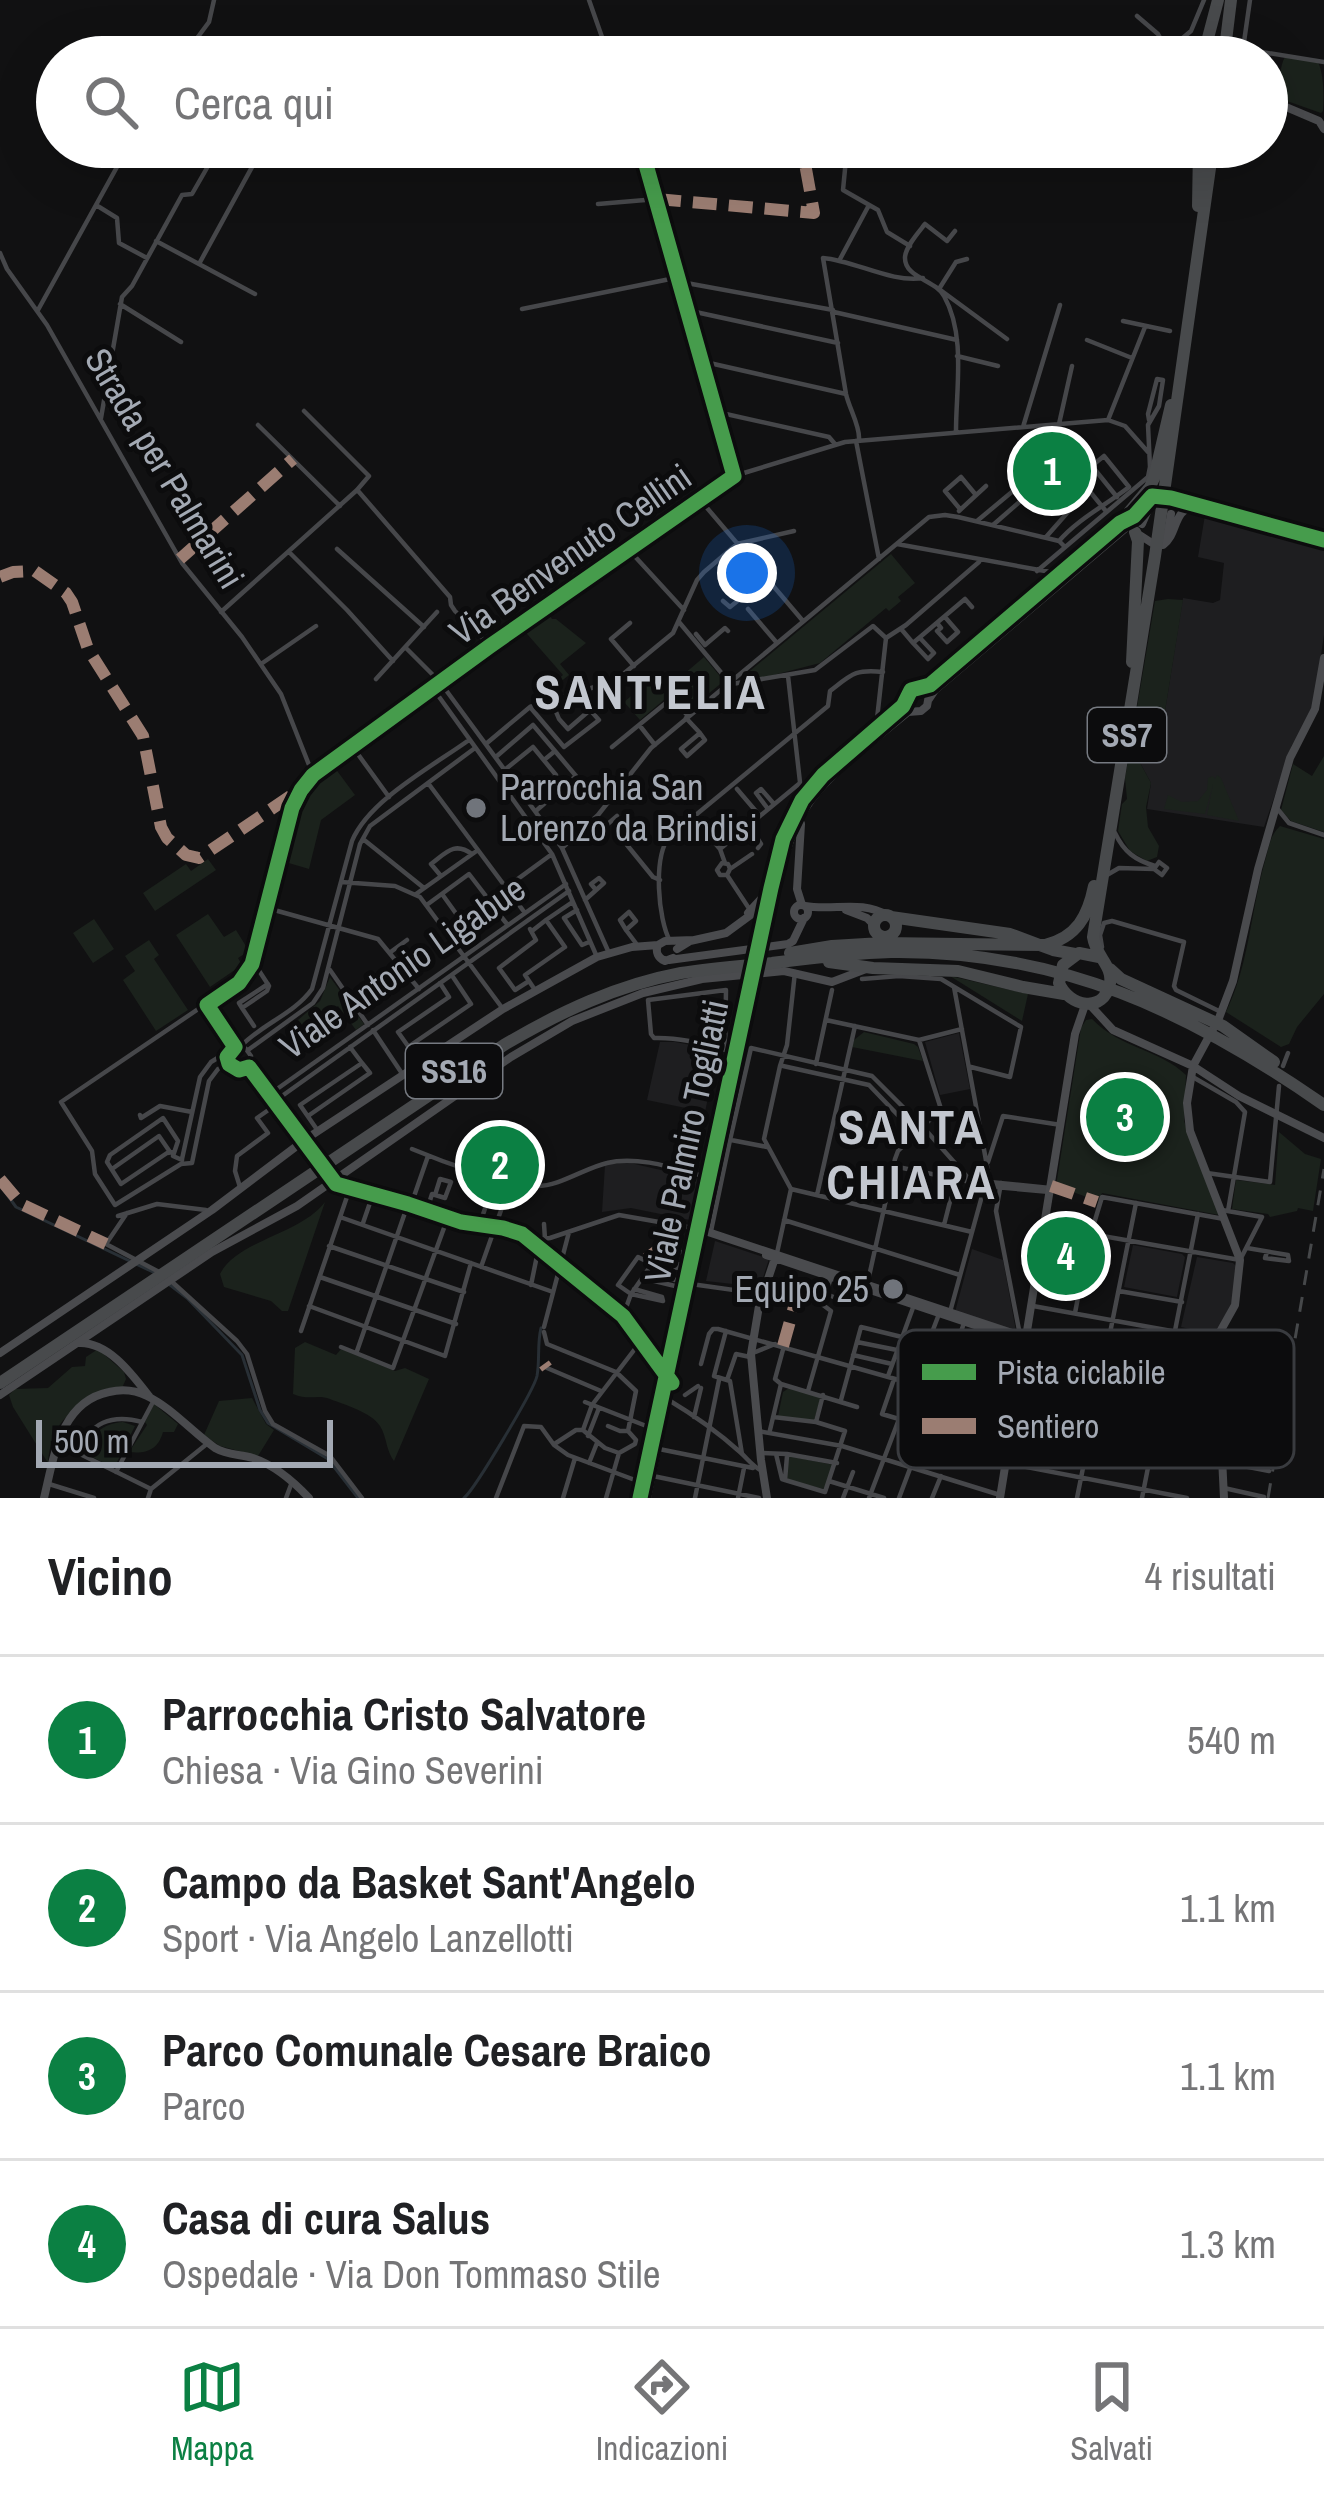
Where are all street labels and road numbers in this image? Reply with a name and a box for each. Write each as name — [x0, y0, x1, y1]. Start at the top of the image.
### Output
street label: Strada per Palmarini — [74, 339, 256, 597]
street label: Via Benvenuto Cellini — [439, 453, 701, 655]
road number: SS7 — [1088, 708, 1166, 762]
street label: Viale Antonio Ligabue — [269, 864, 535, 1070]
street label: Viale Palmiro Togliatti — [633, 995, 739, 1287]
road number: SS16 — [406, 1044, 502, 1098]

